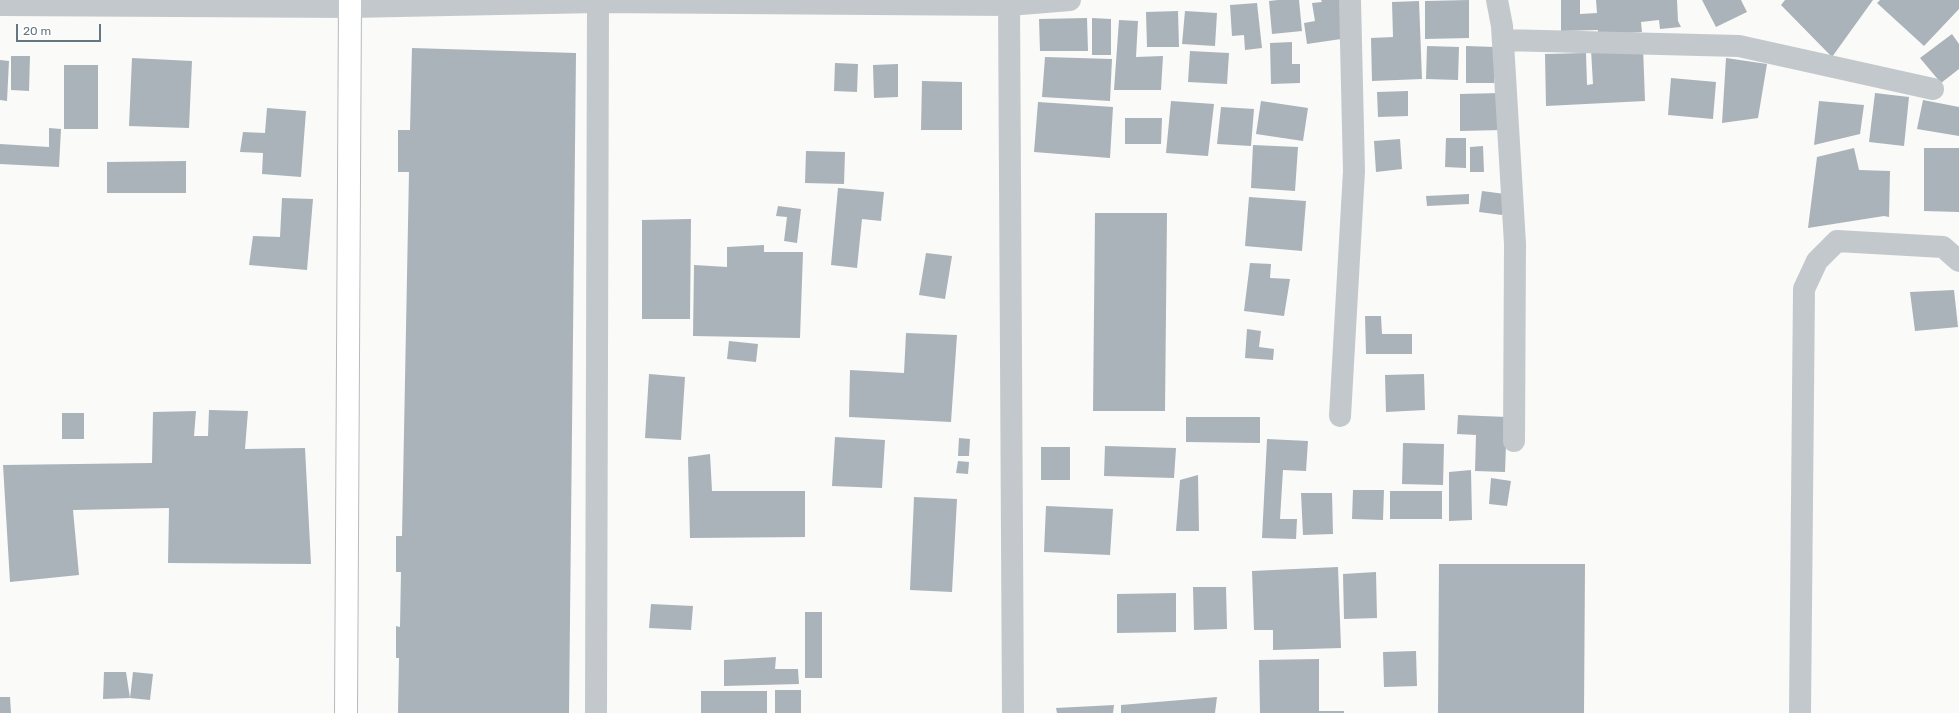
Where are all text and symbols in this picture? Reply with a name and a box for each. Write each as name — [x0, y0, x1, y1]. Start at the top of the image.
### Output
scale bar — [18, 16, 103, 42]
text: 20 m — [23, 24, 51, 38]

